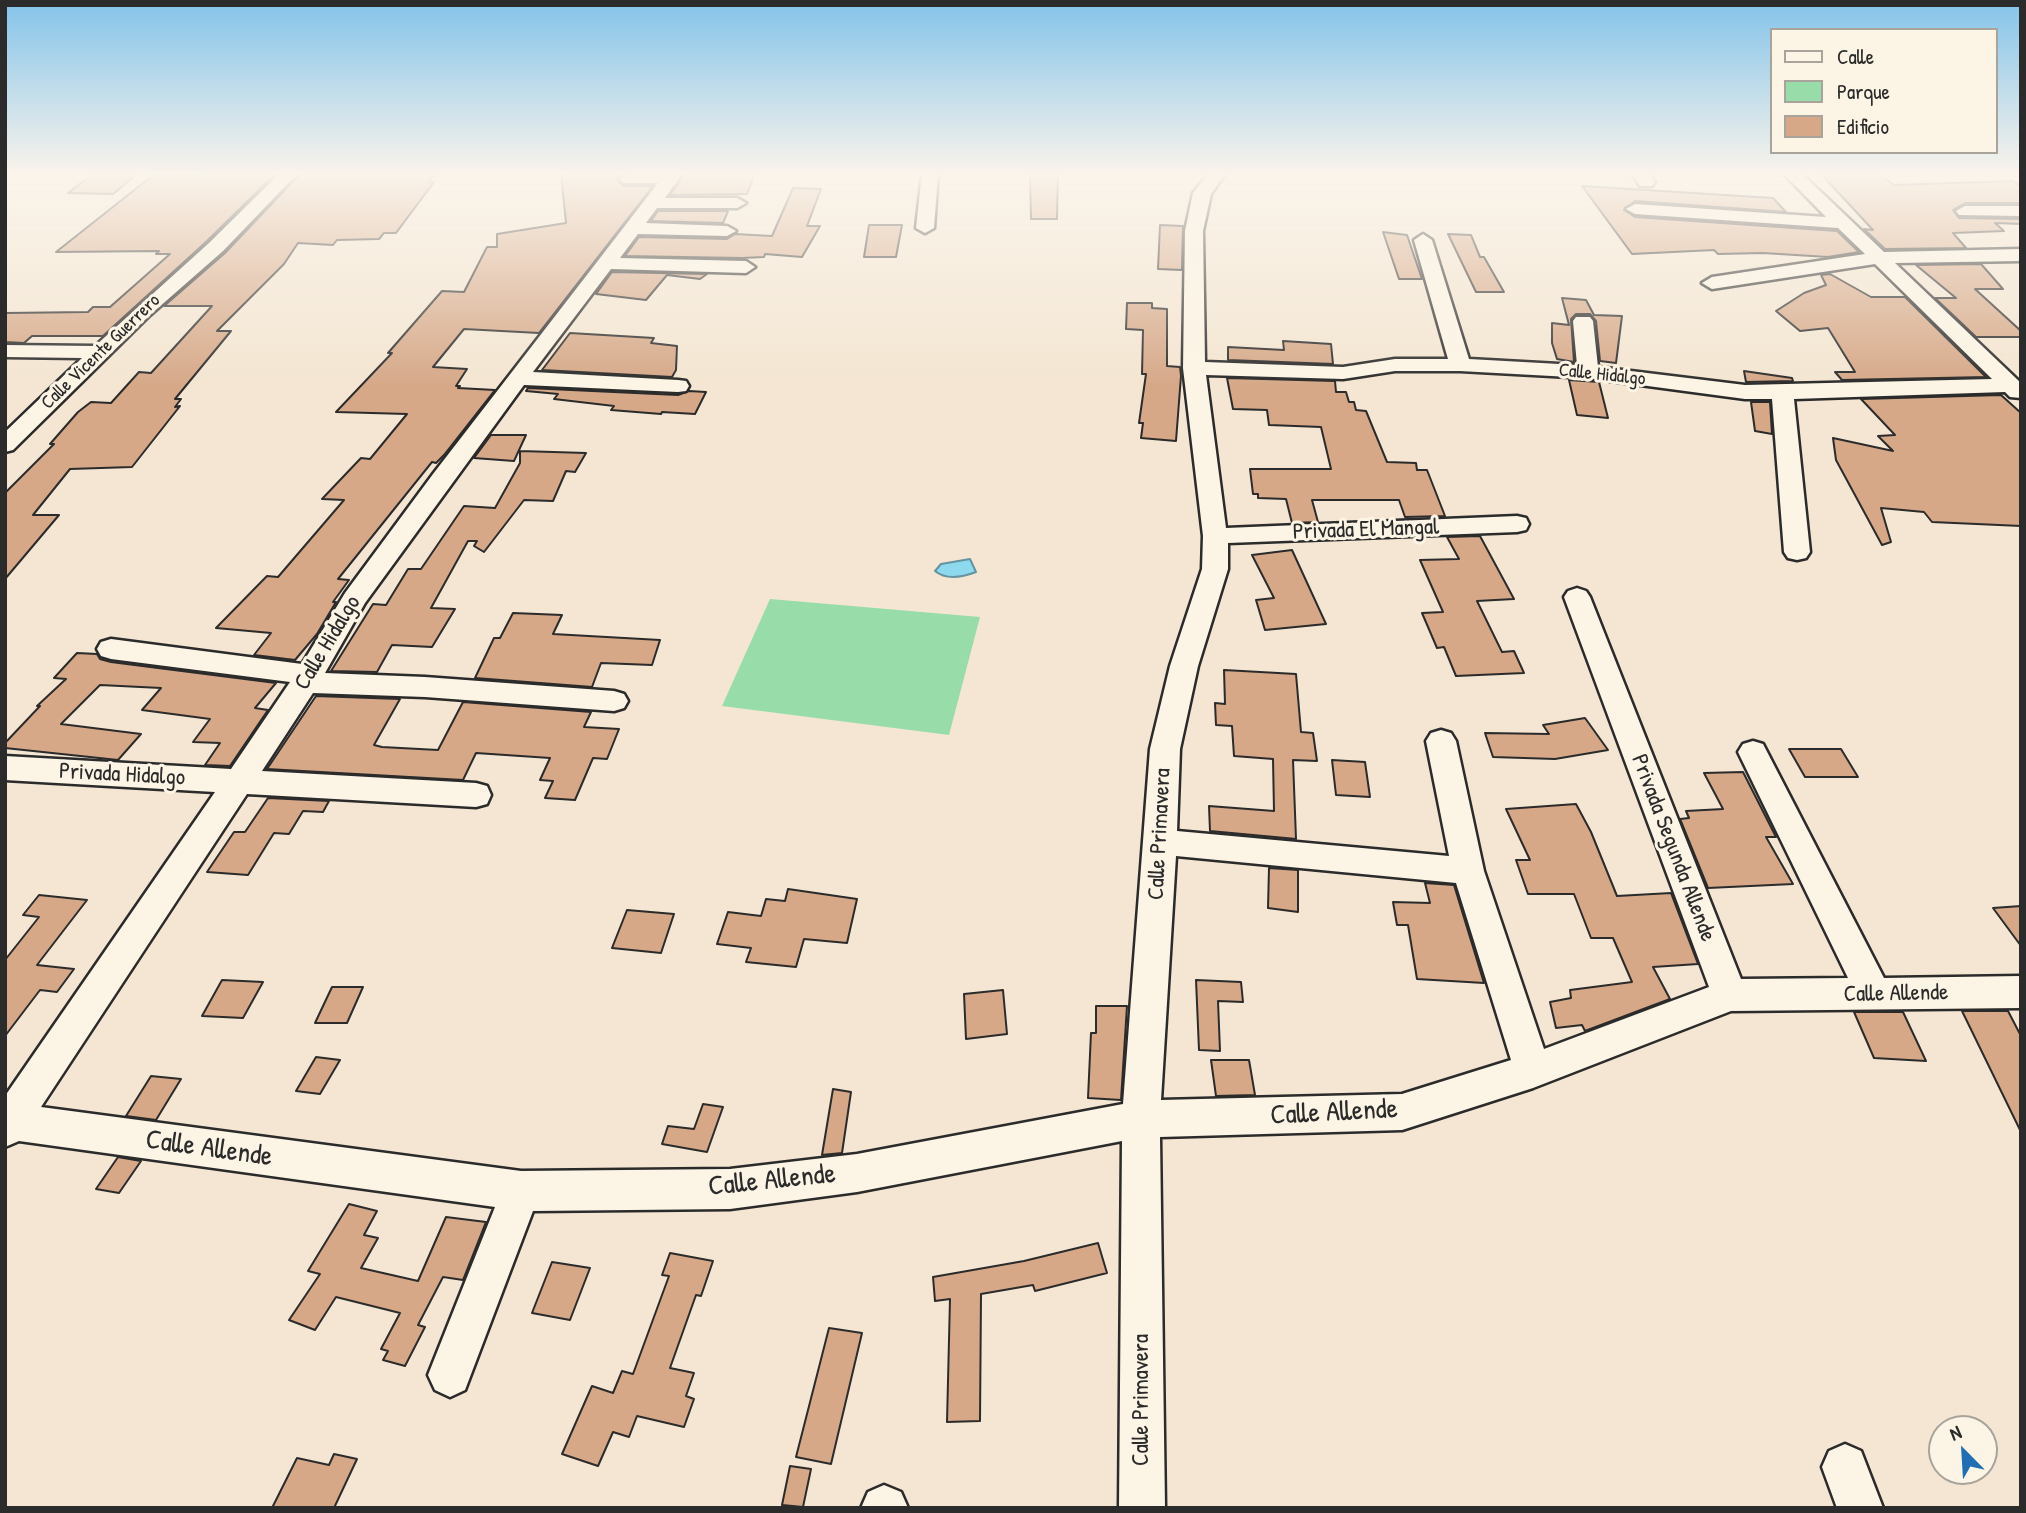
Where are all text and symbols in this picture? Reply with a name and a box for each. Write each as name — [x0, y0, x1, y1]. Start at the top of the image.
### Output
legend — [1770, 28, 1998, 154]
text: Calle — [1837, 42, 1874, 71]
text: Parque — [1837, 77, 1890, 106]
text: Edificio — [1837, 112, 1889, 141]
street label: Calle Vicente Guerrero — [37, 289, 165, 415]
street label: Calle Hidalgo — [1557, 359, 1647, 391]
street label: Privada El Mangal — [1292, 514, 1440, 546]
street label: Calle Hidalgo — [289, 591, 367, 695]
street label: Privada Segunda Allende — [1625, 751, 1721, 945]
street label: Privada Hidalgo — [58, 758, 186, 792]
street label: Calle Primavera — [1143, 767, 1177, 901]
street label: Calle Allende — [1843, 979, 1949, 1009]
street label: Calle Allende — [1269, 1093, 1399, 1133]
street label: Calle Allende — [143, 1123, 275, 1175]
street label: Calle Allende — [707, 1158, 837, 1204]
street label: Calle Primavera — [1128, 1334, 1156, 1466]
north arrow — [1928, 1415, 1998, 1485]
text: N — [1945, 1419, 1965, 1447]

